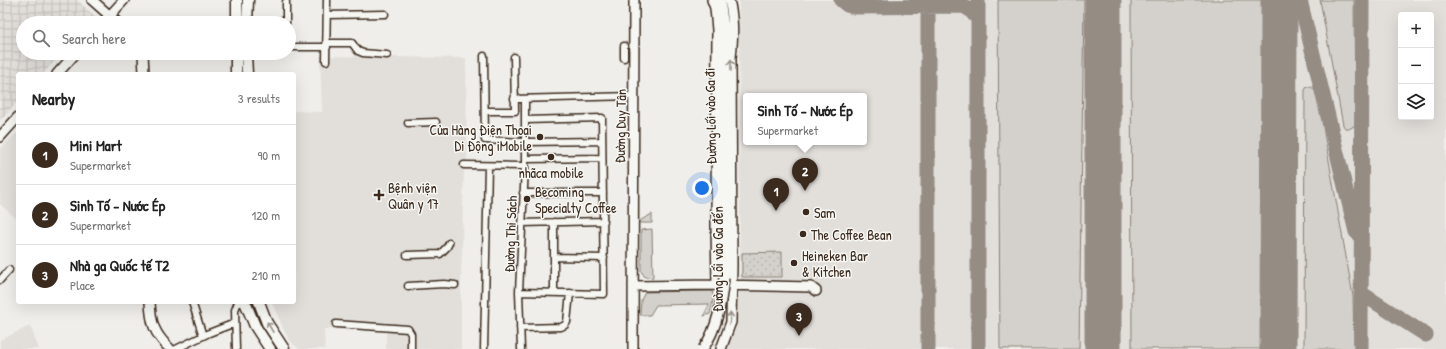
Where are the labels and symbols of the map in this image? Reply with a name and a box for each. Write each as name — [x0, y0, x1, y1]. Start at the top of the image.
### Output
one-way arrow — [727, 59, 735, 72]
street label: Đường Lối vào Ga đi — [700, 67, 721, 165]
street label: Đường Duy Tân — [610, 89, 631, 163]
place label: Cửa Hàng Điện Thoại Di Động iMobile — [430, 120, 532, 156]
marker: Cửa Hàng Điện Thoại Di Động iMobile — [535, 132, 545, 142]
marker: nhãca mobile — [546, 152, 556, 162]
pin: 2 — [792, 158, 818, 191]
place label: nhãca mobile — [518, 163, 584, 182]
place label: Bệnh viện Quân y 17 — [388, 178, 439, 214]
your location — [692, 178, 712, 198]
pin: 1 — [763, 178, 789, 211]
place label: Becoming Specialty Coffee — [535, 182, 617, 218]
marker: Bệnh viện Quân y 17 — [373, 189, 385, 201]
marker: Becoming Specialty Coffee — [522, 194, 532, 204]
street label: Đường Thi Sách — [499, 195, 522, 273]
place label: Sam — [814, 203, 835, 222]
street label: Đường Lối vào Ga đến — [708, 206, 728, 312]
marker: Sam — [801, 207, 811, 217]
place label: The Coffee Bean — [811, 225, 892, 244]
marker: The Coffee Bean — [798, 229, 808, 239]
place label: Heineken Bar & Kitchen — [802, 246, 869, 281]
marker: Heineken Bar & Kitchen — [789, 258, 799, 268]
pin: 3 — [786, 303, 812, 336]
one-way arrow — [727, 312, 734, 325]
one-way arrow — [265, 321, 273, 333]

